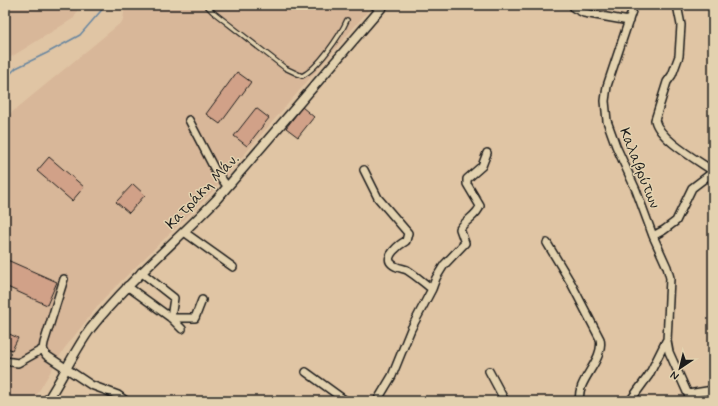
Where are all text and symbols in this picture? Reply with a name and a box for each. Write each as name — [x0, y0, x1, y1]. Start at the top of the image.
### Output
street label: Καλαβρύτων — [614, 125, 664, 212]
street label: Κατράκη Μάν. — [162, 150, 244, 234]
north arrow — [660, 348, 700, 388]
text: N — [668, 368, 682, 383]

